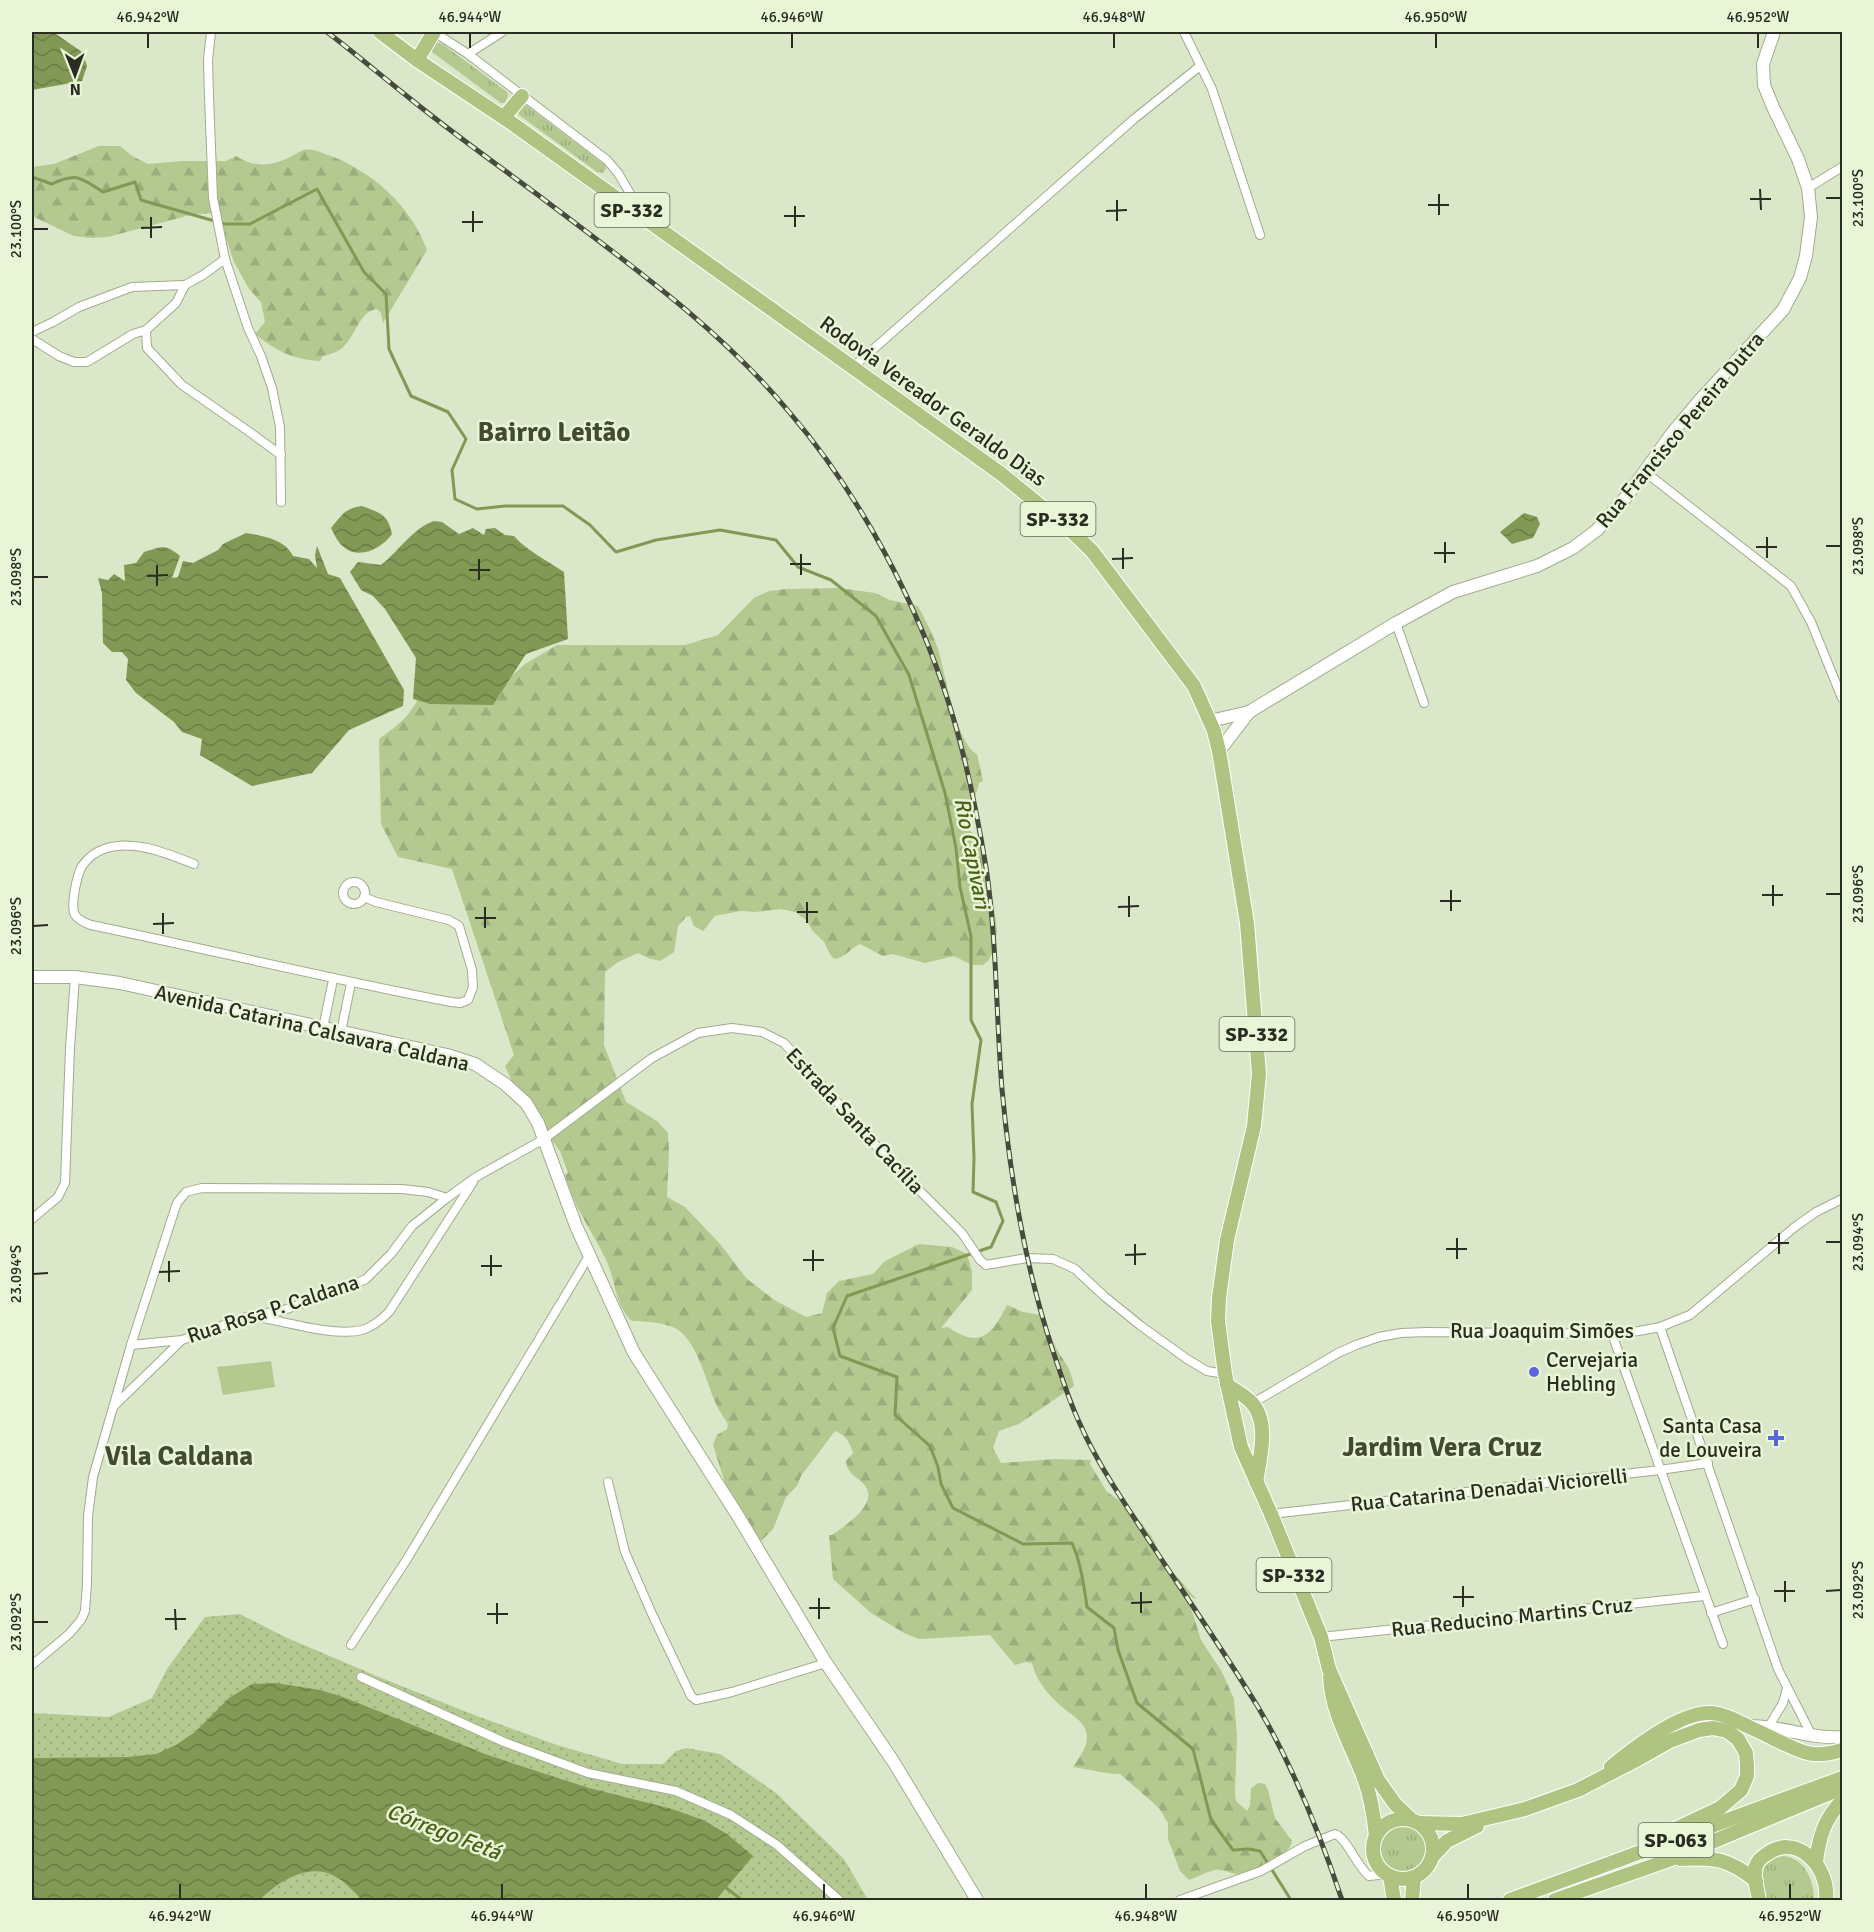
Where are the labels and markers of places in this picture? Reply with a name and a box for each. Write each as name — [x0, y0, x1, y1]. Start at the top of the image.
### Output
place label: Cervejaria Hebling — [1546, 1347, 1638, 1397]
marker: Cervejaria Hebling — [1527, 1365, 1541, 1379]
place label: Santa Casa de Louveira — [1659, 1413, 1762, 1463]
marker: Santa Casa de Louveira — [1767, 1429, 1785, 1447]

